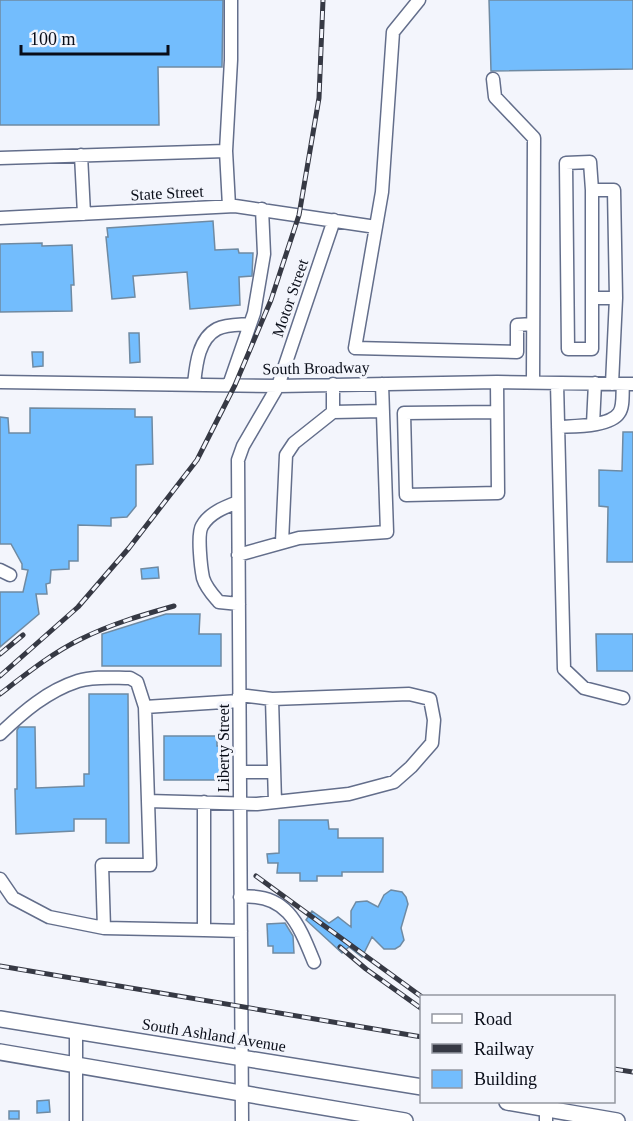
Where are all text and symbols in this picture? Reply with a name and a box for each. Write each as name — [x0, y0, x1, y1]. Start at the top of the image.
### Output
scale bar — [21, 18, 168, 56]
text: 100 m — [30, 29, 76, 49]
street label: State Street — [130, 183, 205, 203]
street label: Motor Street — [269, 256, 311, 339]
street label: South Broadway — [262, 359, 370, 378]
street label: Liberty Street — [215, 703, 233, 792]
legend — [420, 995, 615, 1103]
text: Road — [474, 1009, 512, 1029]
street label: South Ashland Avenue — [141, 1015, 287, 1055]
text: Railway — [474, 1039, 534, 1059]
text: Building — [474, 1069, 537, 1089]

